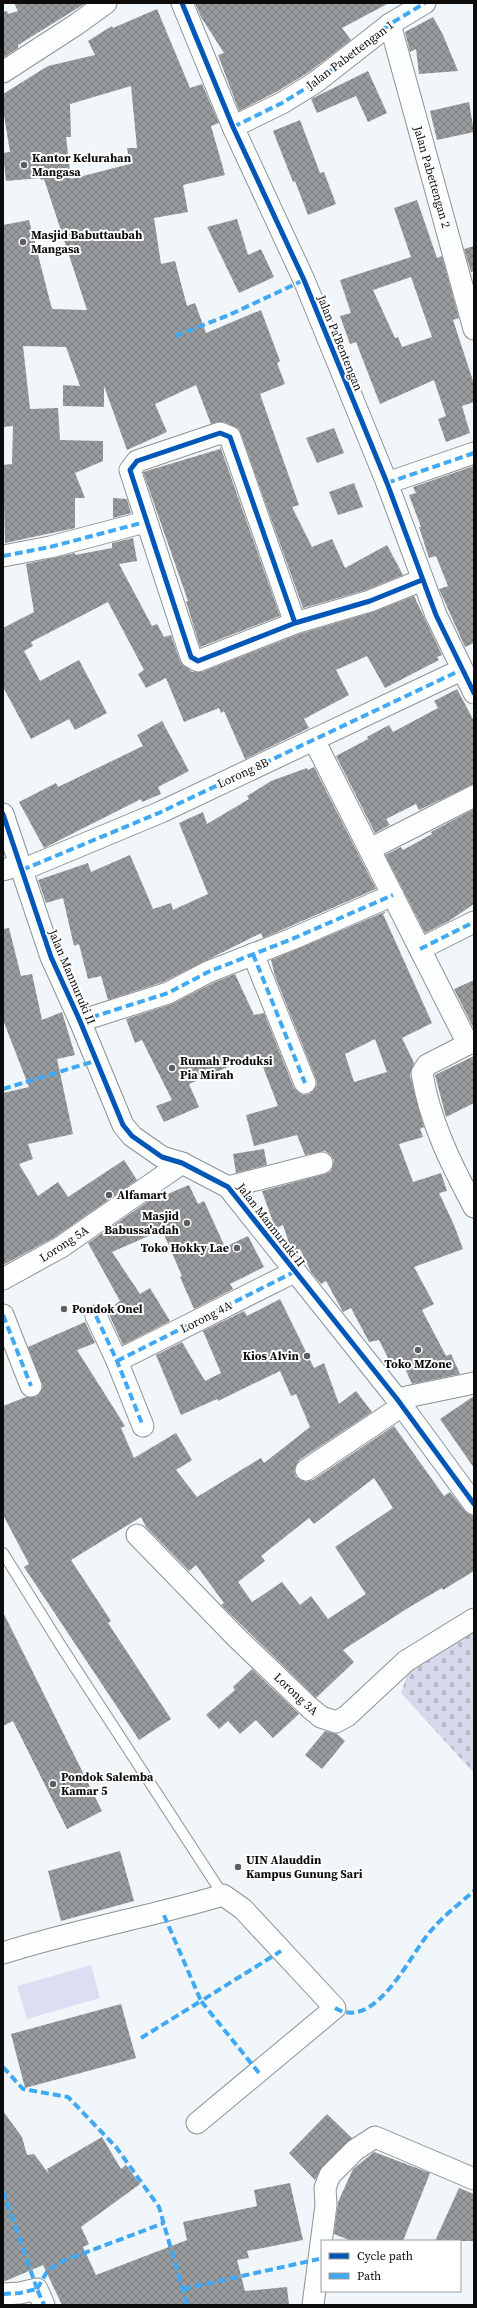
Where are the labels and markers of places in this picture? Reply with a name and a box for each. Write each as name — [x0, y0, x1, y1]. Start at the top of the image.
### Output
place label: Kantor Kelurahan Mangasa — [32, 150, 132, 180]
marker: Kantor Kelurahan Mangasa — [19, 160, 29, 170]
place label: Masjid Babuttaubah Mangasa — [31, 227, 143, 257]
marker: Masjid Babuttaubah Mangasa — [18, 237, 28, 247]
place label: Rumah Produksi Pia Mirah — [180, 1053, 273, 1083]
marker: Rumah Produksi Pia Mirah — [167, 1063, 177, 1073]
place label: Alfamart — [117, 1187, 167, 1203]
marker: Alfamart — [104, 1190, 114, 1200]
place label: Masjid Babussa'adah — [104, 1208, 180, 1238]
marker: Masjid Babussa'adah — [182, 1218, 192, 1228]
place label: Toko Hokky Lae — [141, 1240, 229, 1256]
marker: Toko Hokky Lae — [232, 1243, 242, 1253]
place label: Pondok Onel — [72, 1301, 143, 1317]
marker: Pondok Onel — [59, 1304, 69, 1314]
marker: Toko MZone — [413, 1345, 423, 1355]
place label: Kios Alvin — [243, 1348, 300, 1364]
marker: Kios Alvin — [302, 1351, 312, 1361]
place label: Toko MZone — [384, 1356, 452, 1372]
place label: Pondok Salemba Kamar 5 — [61, 1769, 154, 1799]
marker: Pondok Salemba Kamar 5 — [48, 1779, 58, 1789]
place label: UIN Alauddin Kampus Gunung Sari — [246, 1852, 363, 1882]
marker: UIN Alauddin Kampus Gunung Sari — [233, 1862, 243, 1872]

